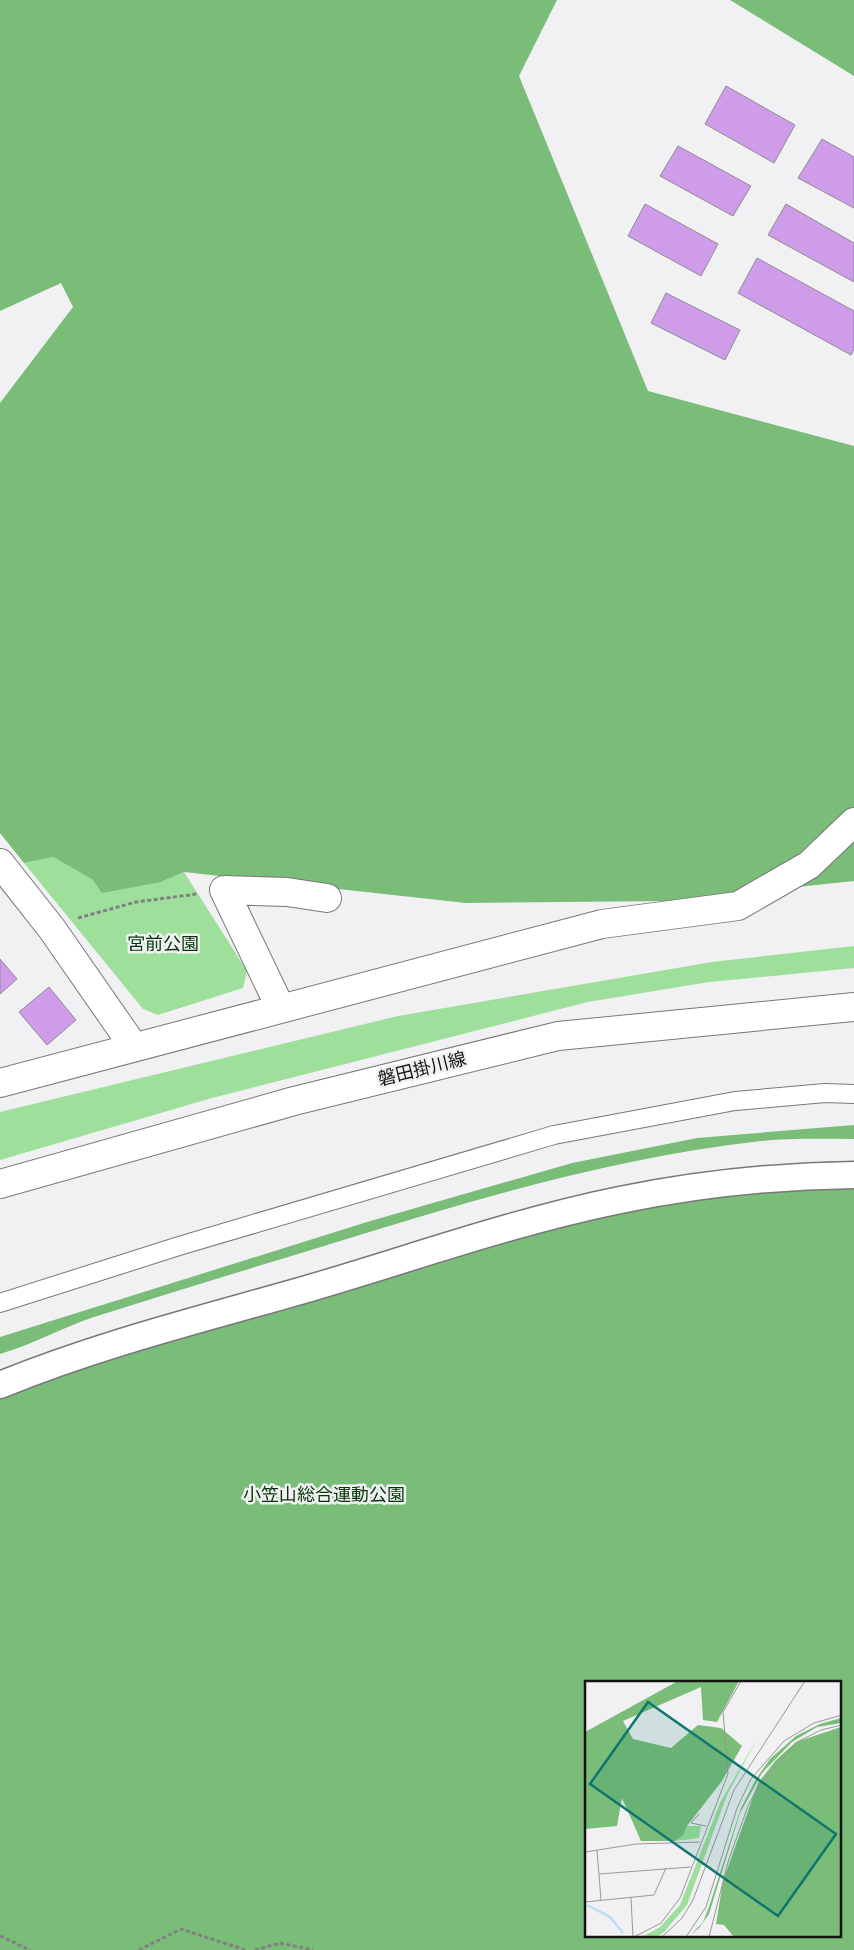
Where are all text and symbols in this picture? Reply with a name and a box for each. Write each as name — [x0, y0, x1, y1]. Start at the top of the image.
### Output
park label: 宮前公園 — [127, 932, 199, 954]
street label: 磐田掛川線 — [375, 1046, 468, 1090]
park label: 小笠山総合運動公園 — [243, 1483, 405, 1505]
inset map — [585, 1681, 842, 1938]

